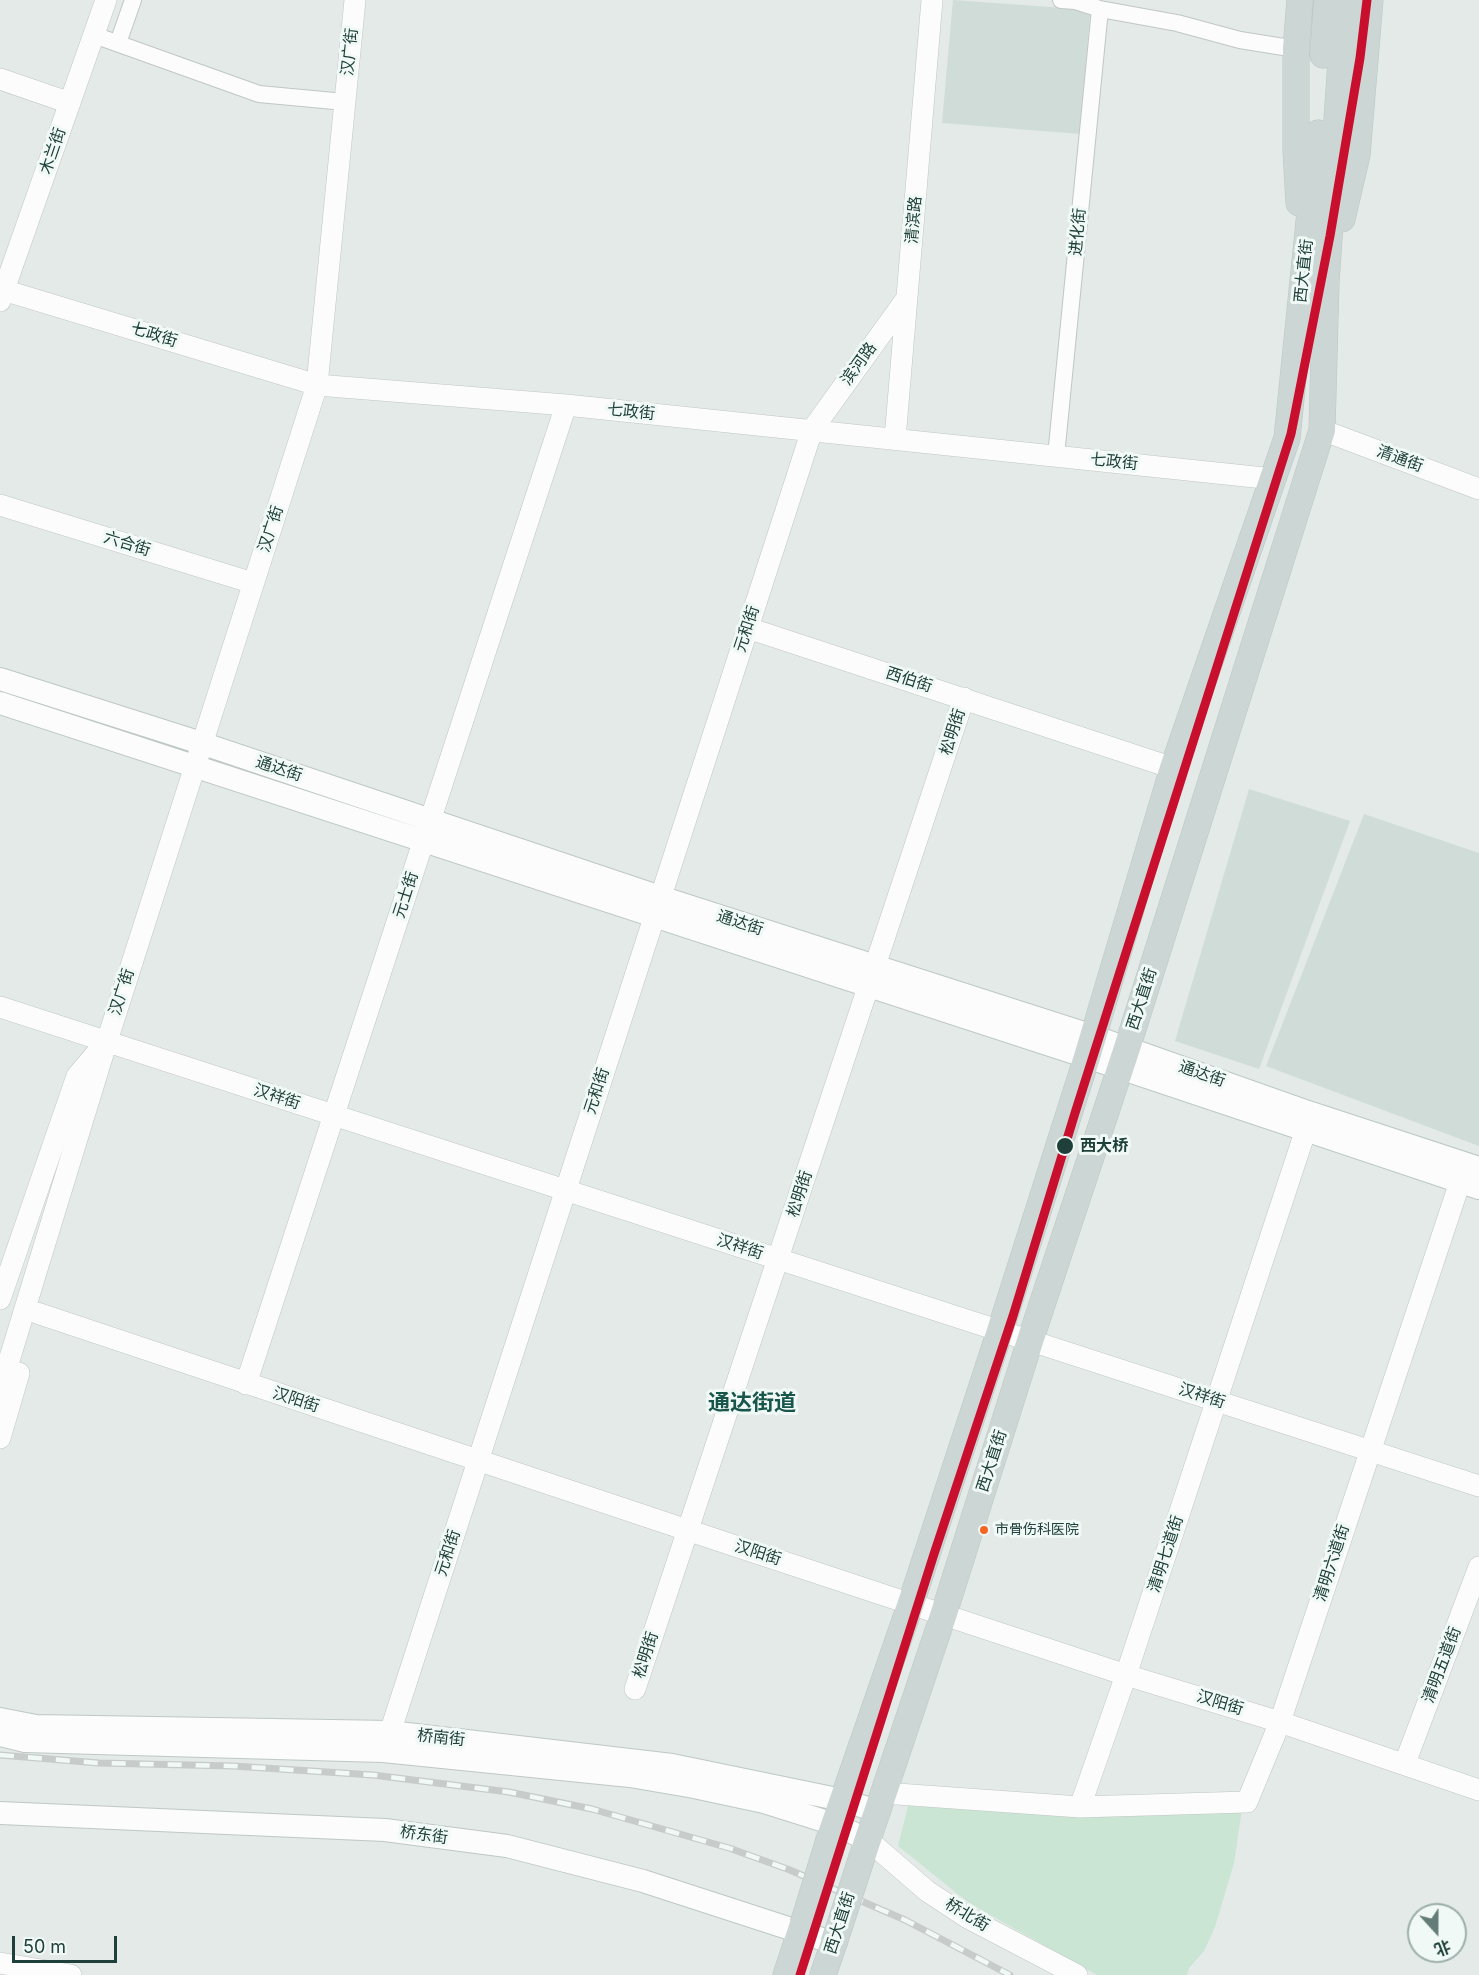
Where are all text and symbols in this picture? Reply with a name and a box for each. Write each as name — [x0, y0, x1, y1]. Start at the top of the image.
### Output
street label: 汉广街 — [338, 27, 362, 77]
street label: 木兰街 — [36, 125, 70, 177]
street label: 清滨路 — [902, 195, 926, 245]
street label: 进化街 — [1066, 207, 1090, 257]
street label: 西大直街 — [1291, 238, 1317, 304]
street label: 七政街 — [128, 319, 180, 351]
street label: 滨河路 — [837, 339, 881, 389]
street label: 七政街 — [606, 400, 656, 424]
street label: 清通街 — [1374, 442, 1426, 476]
street label: 七政街 — [1089, 450, 1139, 474]
street label: 汉广街 — [254, 503, 288, 555]
street label: 六合街 — [101, 528, 153, 560]
street label: 元和街 — [730, 603, 764, 655]
street label: 西伯街 — [883, 663, 935, 697]
street label: 松明街 — [936, 706, 970, 758]
street label: 通达街 — [253, 752, 305, 786]
street label: 元士街 — [389, 869, 423, 921]
street label: 通达街 — [714, 906, 766, 940]
street label: 汉广街 — [105, 966, 139, 1018]
street label: 西大直街 — [1123, 966, 1161, 1032]
street label: 通达街 — [1176, 1057, 1228, 1091]
street label: 元和街 — [580, 1065, 614, 1117]
street label: 汉祥街 — [251, 1080, 303, 1114]
marker: 西大桥 — [1055, 1136, 1075, 1156]
place label: 西大桥 — [1080, 1136, 1128, 1156]
street label: 松明街 — [783, 1168, 817, 1220]
street label: 汉祥街 — [714, 1230, 766, 1264]
street label: 汉祥街 — [1176, 1379, 1228, 1413]
street label: 汉阳街 — [270, 1383, 322, 1417]
district label: 通达街道 — [708, 1390, 796, 1416]
street label: 西大直街 — [973, 1428, 1011, 1494]
street label: 清明七道街 — [1145, 1513, 1187, 1595]
place label: 市骨伤科医院 — [995, 1522, 1079, 1538]
street label: 清明六道街 — [1311, 1522, 1353, 1604]
marker: 市骨伤科医院 — [978, 1524, 990, 1536]
street label: 元和街 — [431, 1527, 465, 1579]
street label: 汉阳街 — [732, 1536, 784, 1570]
street label: 清明五道街 — [1419, 1624, 1465, 1706]
street label: 松明街 — [629, 1629, 663, 1681]
street label: 汉阳街 — [1194, 1687, 1246, 1719]
street label: 桥南街 — [416, 1726, 466, 1750]
street label: 桥东街 — [399, 1822, 449, 1848]
street label: 西大直街 — [821, 1890, 859, 1956]
street label: 桥北街 — [941, 1894, 993, 1936]
north arrow — [1407, 1903, 1467, 1963]
scale bar — [15, 1924, 120, 1962]
text: 50 m — [23, 1936, 66, 1957]
text: 北 — [1432, 1936, 1454, 1960]

